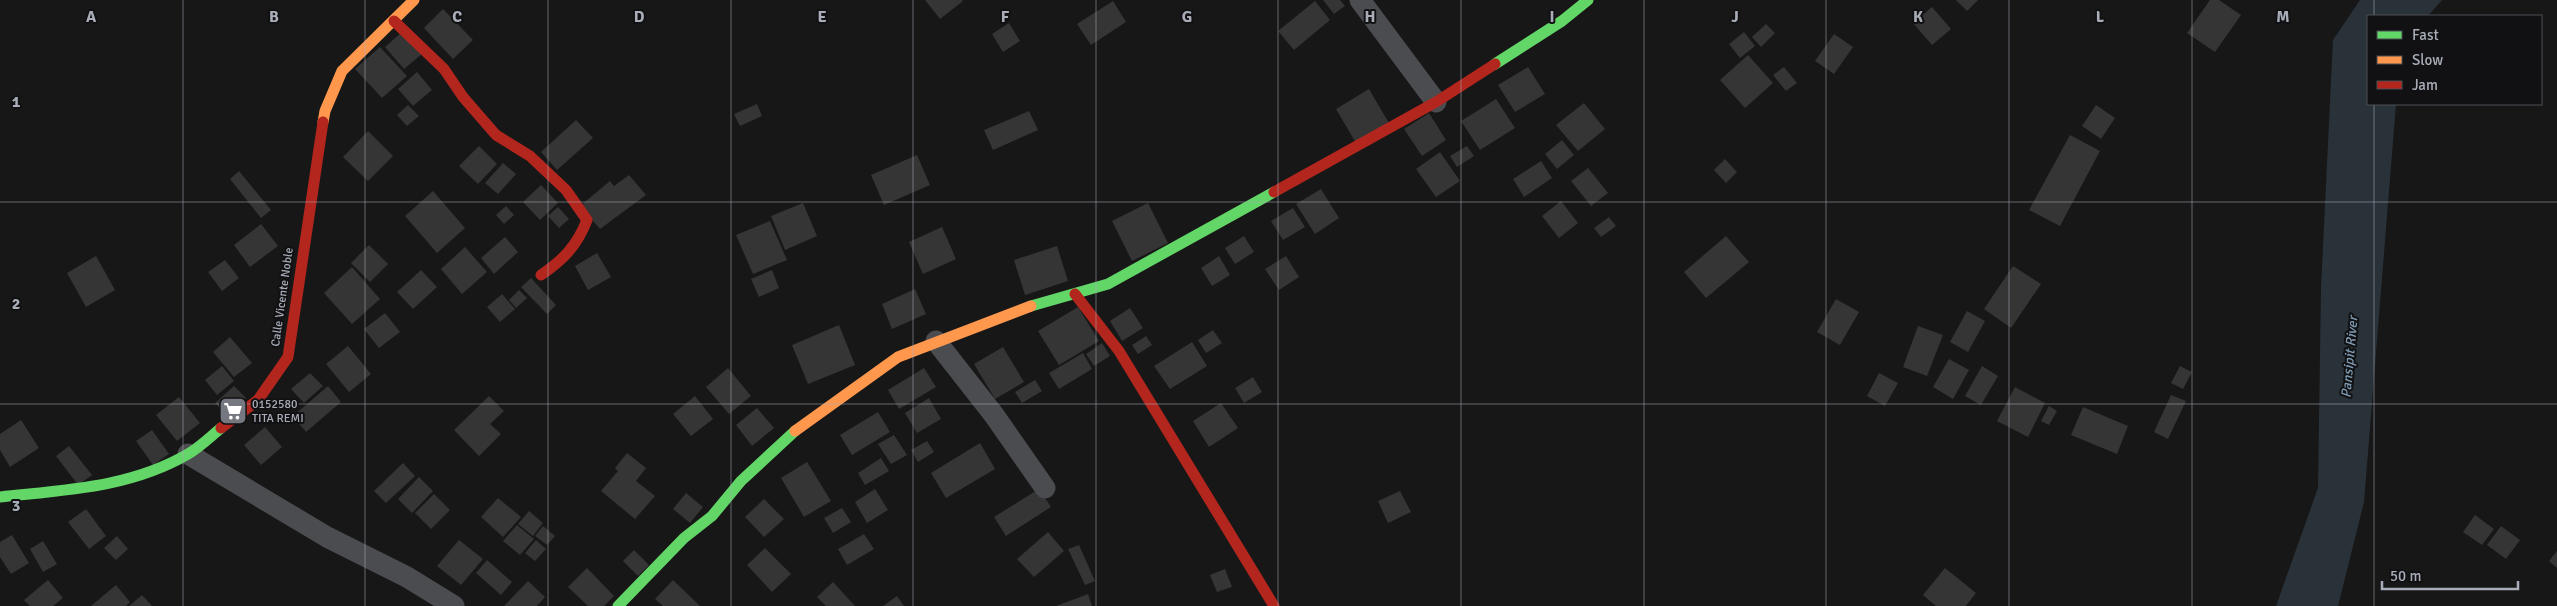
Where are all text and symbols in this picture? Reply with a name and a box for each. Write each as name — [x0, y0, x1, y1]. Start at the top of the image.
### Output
text: A — [86, 7, 97, 27]
text: B — [269, 7, 279, 27]
text: C — [452, 7, 462, 27]
text: D — [634, 7, 645, 27]
text: E — [817, 7, 827, 27]
text: F — [1001, 7, 1010, 27]
text: G — [1182, 7, 1192, 27]
text: H — [1365, 7, 1375, 27]
text: I — [1549, 7, 1555, 27]
text: J — [1731, 7, 1739, 27]
text: K — [1913, 7, 1923, 27]
text: L — [2096, 7, 2105, 27]
text: M — [2276, 7, 2290, 27]
legend — [2367, 15, 2542, 105]
text: Fast — [2412, 26, 2439, 44]
text: Slow — [2412, 51, 2443, 69]
text: Jam — [2412, 76, 2438, 94]
text: 1 — [12, 92, 21, 112]
street label: Calle Vicente Noble — [268, 247, 297, 348]
text: 2 — [12, 294, 20, 314]
water label: Pansipit River — [2337, 314, 2362, 399]
supermarket icon: 0152580 TITA REMI — [218, 396, 248, 426]
place label: 0152580 TITA REMI — [252, 397, 304, 426]
text: 3 — [12, 496, 20, 516]
scale bar — [2382, 558, 2518, 590]
text: 50 m — [2390, 567, 2421, 585]

